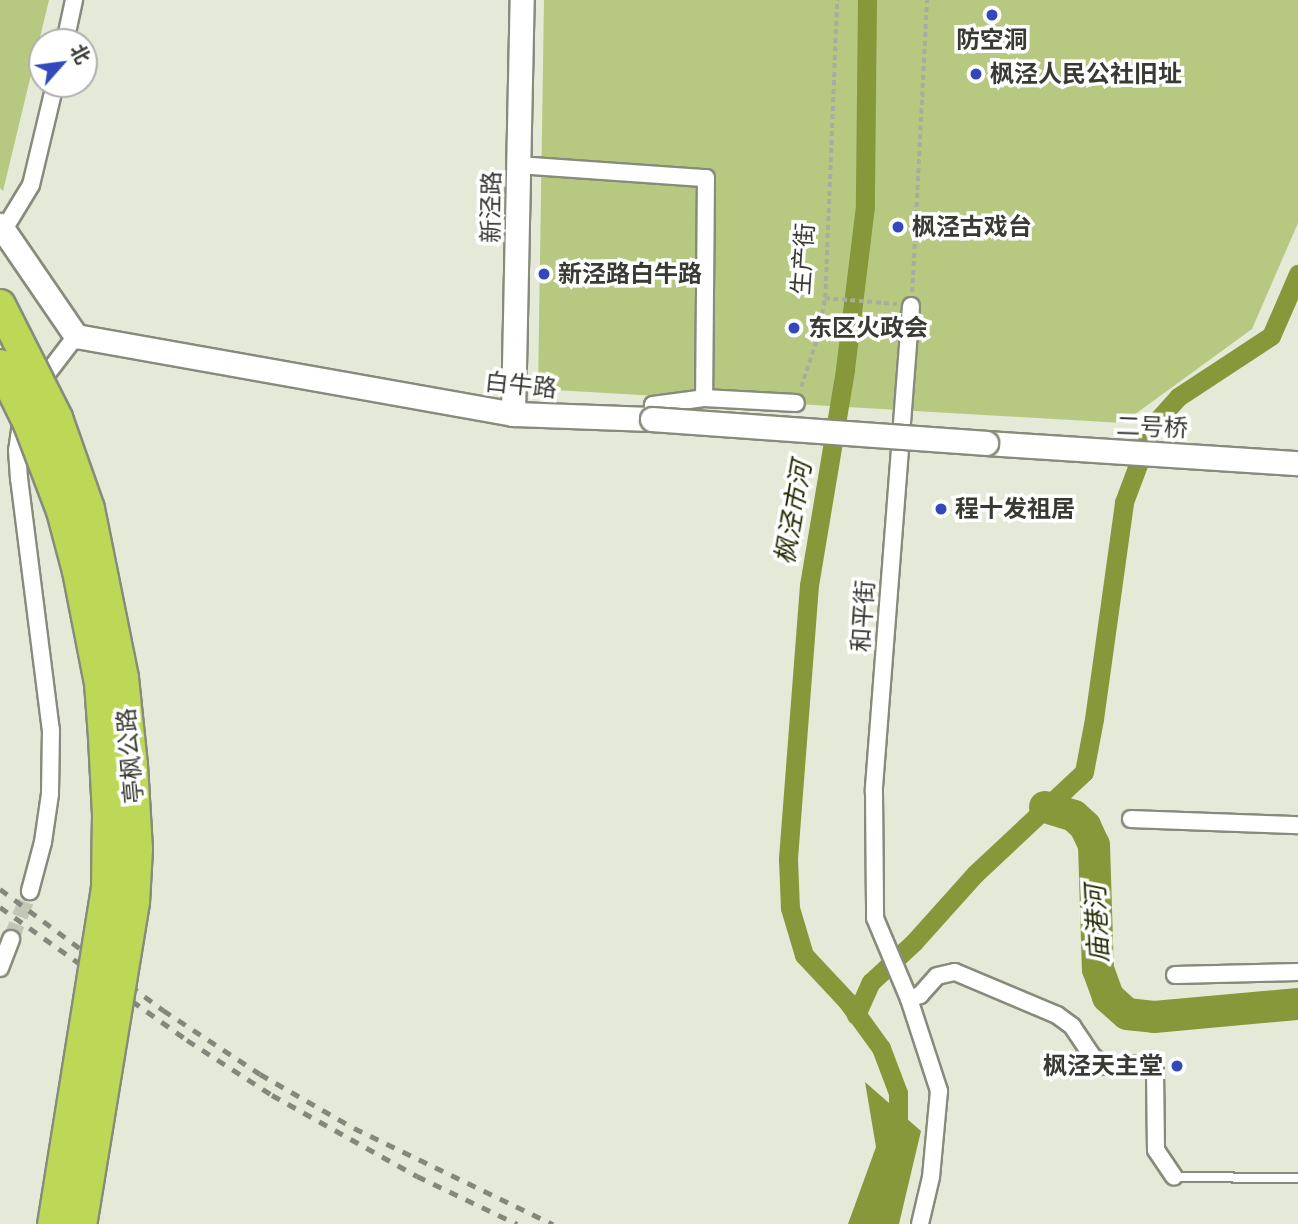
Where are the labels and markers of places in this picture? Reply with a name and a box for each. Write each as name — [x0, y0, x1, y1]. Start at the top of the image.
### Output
marker: 防空洞 — [984, 7, 1000, 23]
place label: 防空洞 — [956, 26, 1028, 54]
place label: 枫泾人民公社旧址 — [990, 60, 1182, 88]
marker: 枫泾人民公社旧址 — [968, 66, 984, 82]
place label: 枫泾古戏台 — [912, 213, 1032, 241]
marker: 枫泾古戏台 — [890, 219, 906, 235]
place label: 新泾路白牛路 — [558, 260, 702, 288]
marker: 新泾路白牛路 — [536, 266, 552, 282]
place label: 东区火政会 — [808, 314, 928, 342]
marker: 东区火政会 — [786, 320, 802, 336]
place label: 程十发祖居 — [955, 495, 1075, 523]
marker: 程十发祖居 — [933, 501, 949, 517]
place label: 枫泾天主堂 — [1043, 1052, 1163, 1080]
marker: 枫泾天主堂 — [1169, 1058, 1185, 1074]

